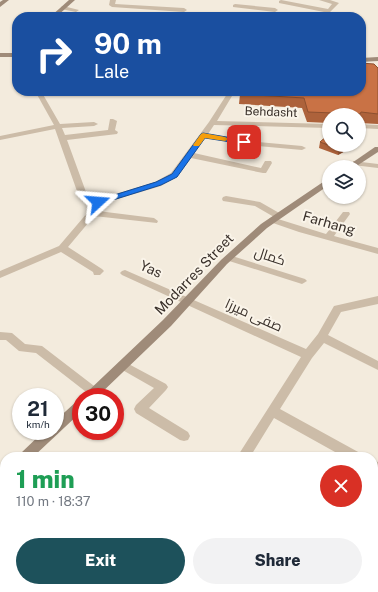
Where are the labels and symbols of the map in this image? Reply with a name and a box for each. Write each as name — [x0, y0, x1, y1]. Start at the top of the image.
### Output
street label: Behdasht — [244, 104, 298, 120]
pin — [227, 125, 261, 159]
position arrow — [77, 181, 119, 223]
street label: Farhang — [301, 208, 357, 238]
street label: Modarres Street — [151, 230, 237, 318]
street label: کمال — [252, 244, 288, 269]
street label: Yas — [138, 257, 164, 281]
street label: صفی میرزا — [223, 295, 285, 335]
speed limit sign: 30 — [72, 388, 124, 440]

